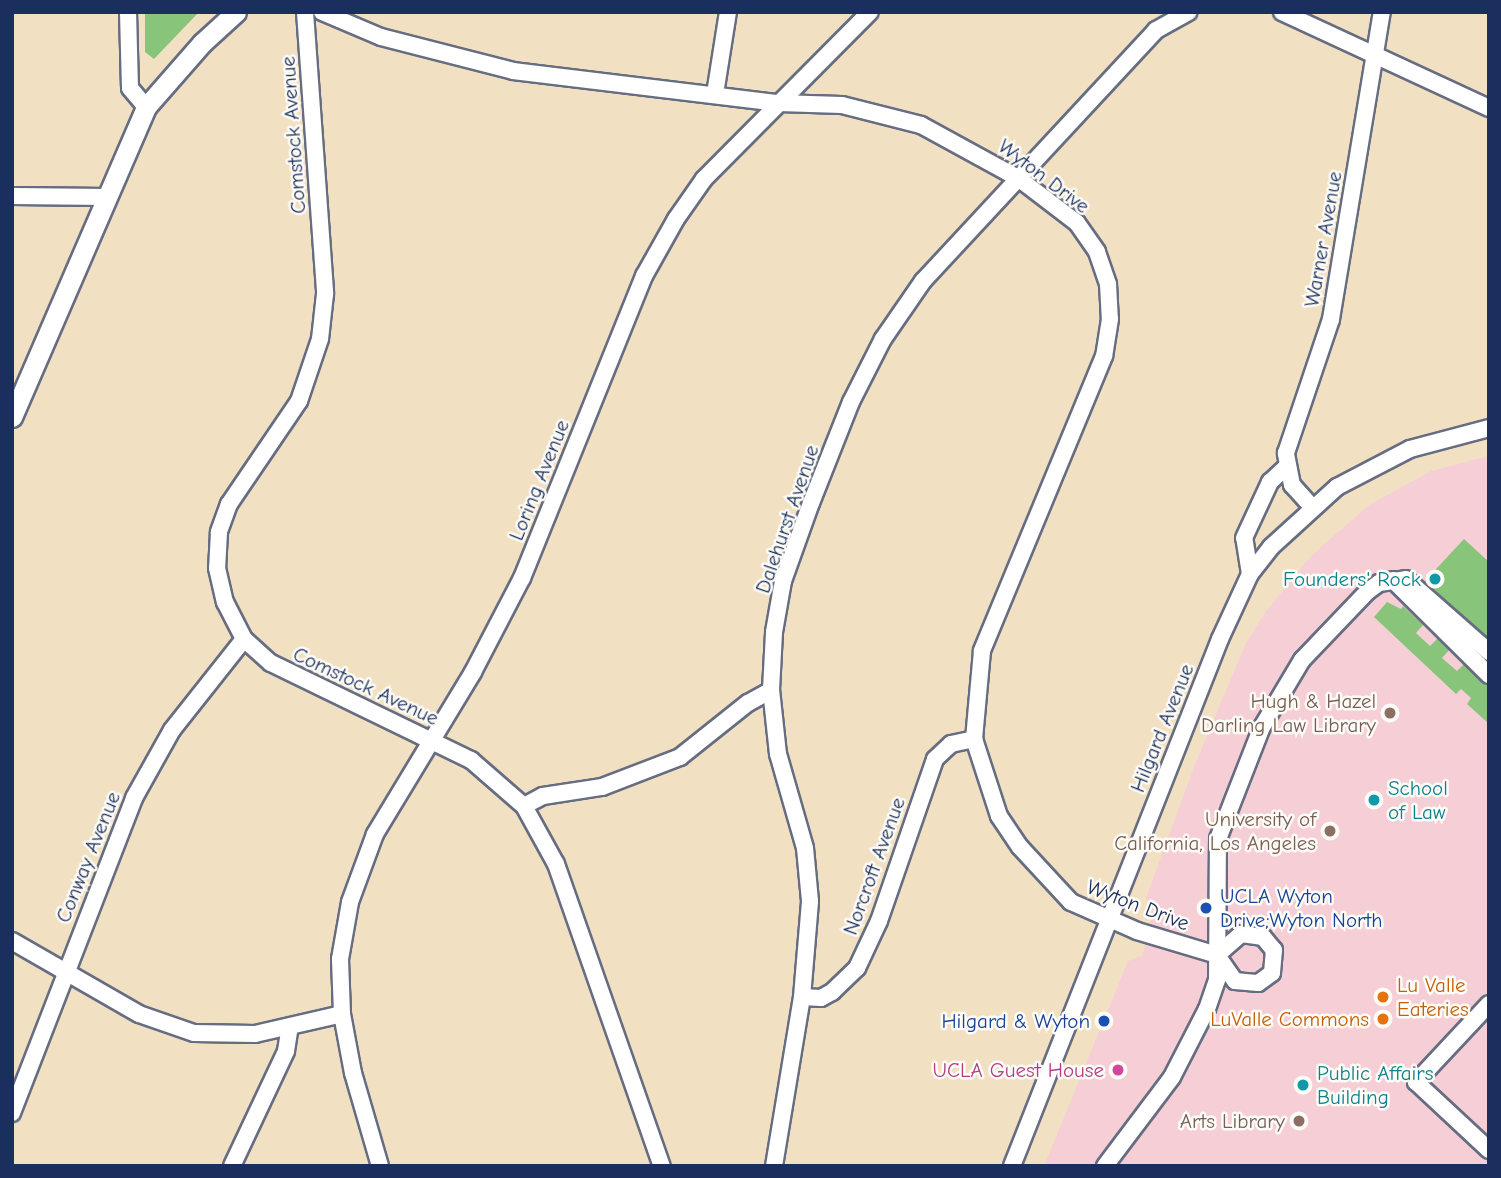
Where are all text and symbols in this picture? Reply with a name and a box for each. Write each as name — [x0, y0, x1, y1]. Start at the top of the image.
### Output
street label: Comstock Avenue — [275, 55, 311, 215]
street label: Wyton Drive — [993, 133, 1095, 219]
street label: Warner Avenue — [1299, 169, 1347, 309]
street label: Loring Avenue — [503, 416, 575, 544]
street label: Dalehurst Avenue — [750, 442, 824, 596]
place label: Founders' Rock — [1283, 566, 1421, 592]
marker: Founders' Rock — [1427, 571, 1443, 587]
street label: Comstock Avenue — [289, 641, 443, 731]
street label: Hilgard Avenue — [1125, 660, 1199, 796]
place label: Hugh & Hazel Darling Law Library — [1201, 688, 1376, 738]
marker: Hugh & Hazel Darling Law Library — [1382, 705, 1398, 721]
place label: School of Law — [1388, 775, 1448, 825]
street label: Conway Avenue — [50, 788, 126, 926]
marker: School of Law — [1366, 792, 1382, 808]
street label: Norcroft Avenue — [837, 794, 911, 938]
place label: University of California, Los Angeles — [1114, 806, 1316, 856]
marker: University of California, Los Angeles — [1322, 823, 1338, 839]
street label: Wyton Drive — [1083, 874, 1193, 936]
place label: UCLA Wyton Drive;Wyton North — [1220, 883, 1383, 933]
marker: UCLA Wyton Drive;Wyton North — [1198, 900, 1214, 916]
place label: Lu Valle Eateries — [1397, 972, 1469, 1022]
marker: Lu Valle Eateries — [1375, 989, 1391, 1005]
place label: LuValle Commons — [1210, 1006, 1369, 1032]
place label: Hilgard & Wyton — [941, 1008, 1090, 1034]
marker: LuValle Commons — [1375, 1011, 1391, 1027]
marker: Hilgard & Wyton — [1096, 1013, 1112, 1029]
place label: UCLA Guest House — [933, 1057, 1104, 1083]
place label: Public Affairs Building — [1317, 1060, 1433, 1110]
marker: UCLA Guest House — [1110, 1062, 1126, 1078]
marker: Public Affairs Building — [1295, 1077, 1311, 1093]
place label: Arts Library — [1180, 1108, 1285, 1134]
marker: Arts Library — [1291, 1113, 1307, 1129]

